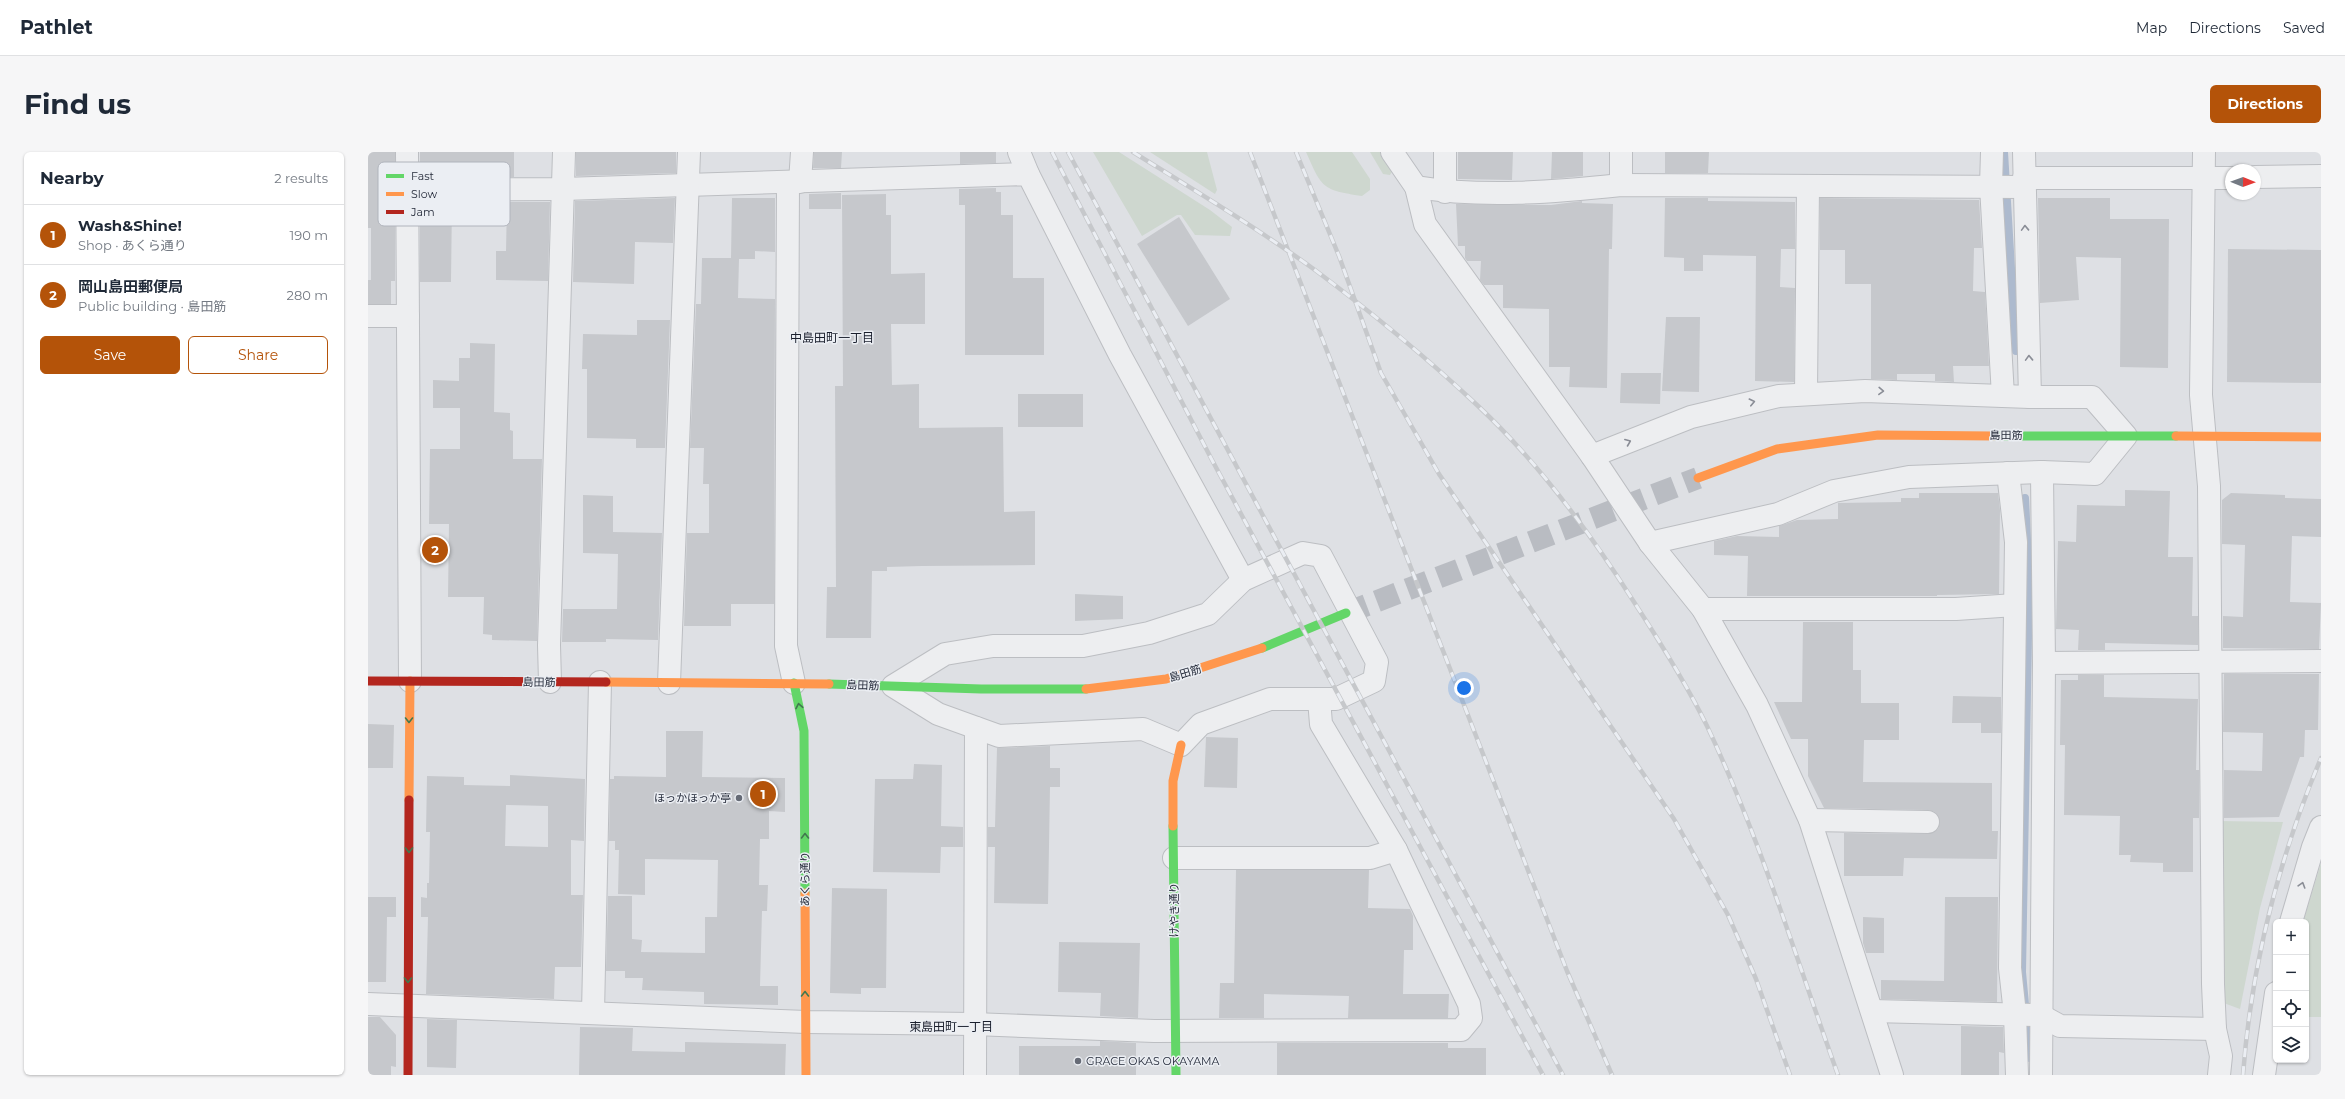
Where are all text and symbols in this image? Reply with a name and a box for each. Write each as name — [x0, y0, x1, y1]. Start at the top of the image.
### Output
text: Pathlet — [20, 16, 93, 39]
text: Map — [2136, 19, 2167, 37]
text: Directions — [2189, 19, 2261, 37]
text: Saved — [2283, 19, 2325, 37]
button: Directions — [2210, 85, 2321, 123]
text: Find us — [24, 87, 131, 121]
legend — [378, 162, 510, 226]
north arrow — [2225, 164, 2261, 200]
text: Nearby — [40, 168, 104, 188]
text: Fast — [411, 169, 435, 183]
text: 2 results — [274, 170, 328, 186]
text: Slow — [411, 187, 437, 201]
text: Jam — [410, 205, 435, 219]
text: Wash&Shine! — [78, 216, 182, 235]
one-way arrow — [2021, 225, 2029, 231]
text: 1 — [50, 227, 56, 243]
text: 190 m — [290, 227, 328, 243]
text: Shop · あくら通り — [78, 237, 187, 253]
text: 岡山島田郵便局 — [78, 277, 183, 296]
text: 2 — [49, 287, 57, 303]
text: 280 m — [287, 287, 328, 303]
text: Public building · 島田筋 — [78, 298, 226, 314]
district label: 中島田町一丁目 — [790, 330, 874, 345]
button: Save — [40, 336, 180, 374]
button: Share — [188, 336, 328, 374]
one-way arrow — [2025, 355, 2033, 361]
one-way arrow — [1878, 387, 1884, 395]
one-way arrow — [1748, 399, 1755, 407]
street label: 島田筋 — [1990, 428, 2023, 442]
one-way arrow — [1625, 438, 1632, 446]
pin: 2 — [422, 535, 448, 565]
street label: 島田筋 — [1167, 661, 1203, 685]
street label: 島田筋 — [522, 675, 556, 689]
street label: 島田筋 — [846, 677, 880, 693]
your location — [1454, 678, 1474, 698]
one-way arrow — [795, 703, 804, 710]
one-way arrow — [405, 717, 413, 723]
pin: 1 — [750, 779, 776, 809]
place label: ほっかほっか亭 — [654, 791, 731, 805]
marker: ほっかほっか亭 — [734, 793, 744, 803]
one-way arrow — [801, 833, 809, 839]
one-way arrow — [405, 847, 413, 853]
street label: あくら通り — [798, 852, 812, 907]
one-way arrow — [2297, 881, 2306, 888]
street label: けやき通り — [1167, 883, 1181, 938]
map controls — [2273, 919, 2309, 1063]
button: + — [2273, 919, 2309, 955]
button: − — [2273, 955, 2309, 991]
one-way arrow — [404, 977, 412, 983]
one-way arrow — [801, 991, 809, 997]
button: locate — [2273, 991, 2309, 1027]
district label: 東島田町一丁目 — [909, 1019, 993, 1034]
button: layers — [2273, 1027, 2309, 1063]
place label: GRACE OKAS OKAYAMA — [1086, 1054, 1220, 1068]
marker: GRACE OKAS OKAYAMA — [1073, 1056, 1083, 1066]

